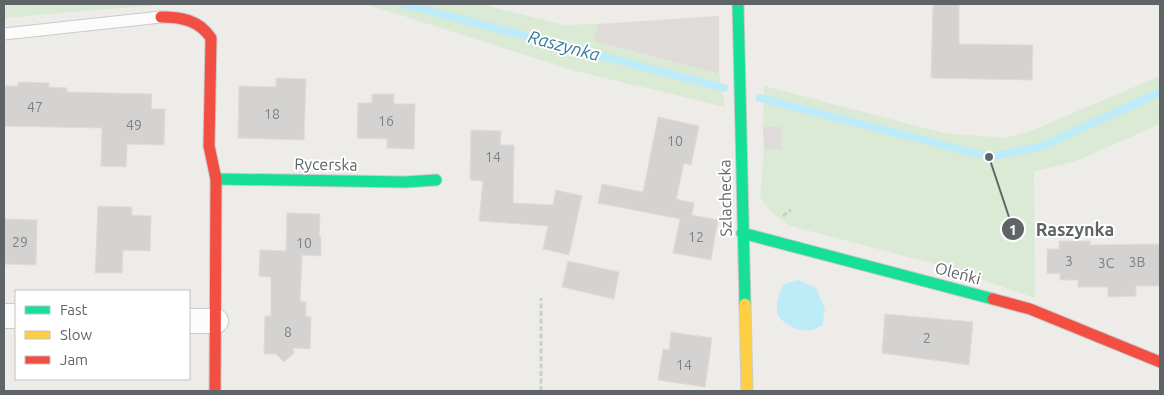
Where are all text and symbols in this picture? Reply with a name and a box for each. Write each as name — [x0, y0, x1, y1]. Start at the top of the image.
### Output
water label: Raszynka — [526, 26, 603, 64]
house number: 47 — [27, 99, 43, 115]
house number: 18 — [264, 106, 280, 122]
house number: 16 — [378, 113, 394, 129]
house number: 49 — [126, 117, 142, 133]
house number: 10 — [667, 133, 683, 149]
house number: 14 — [485, 149, 501, 165]
street label: Rycerska — [294, 154, 358, 174]
street label: Szlachecka — [715, 159, 735, 237]
callout: Raszynka — [1001, 213, 1124, 246]
text: Raszynka — [1036, 219, 1114, 239]
text: 1 — [1009, 221, 1017, 238]
house number: 12 — [688, 229, 704, 245]
house number: 29 — [12, 234, 28, 250]
house number: 10 — [296, 235, 312, 251]
house number: 3 — [1065, 253, 1073, 269]
house number: 3B — [1129, 254, 1145, 270]
house number: 3C — [1098, 255, 1115, 271]
street label: Oleńki — [933, 258, 983, 288]
legend — [15, 290, 190, 380]
text: Fast — [60, 301, 88, 318]
house number: 8 — [284, 324, 292, 340]
text: Slow — [60, 326, 93, 343]
house number: 2 — [923, 330, 931, 346]
text: Jam — [60, 351, 88, 368]
house number: 14 — [676, 357, 692, 373]

